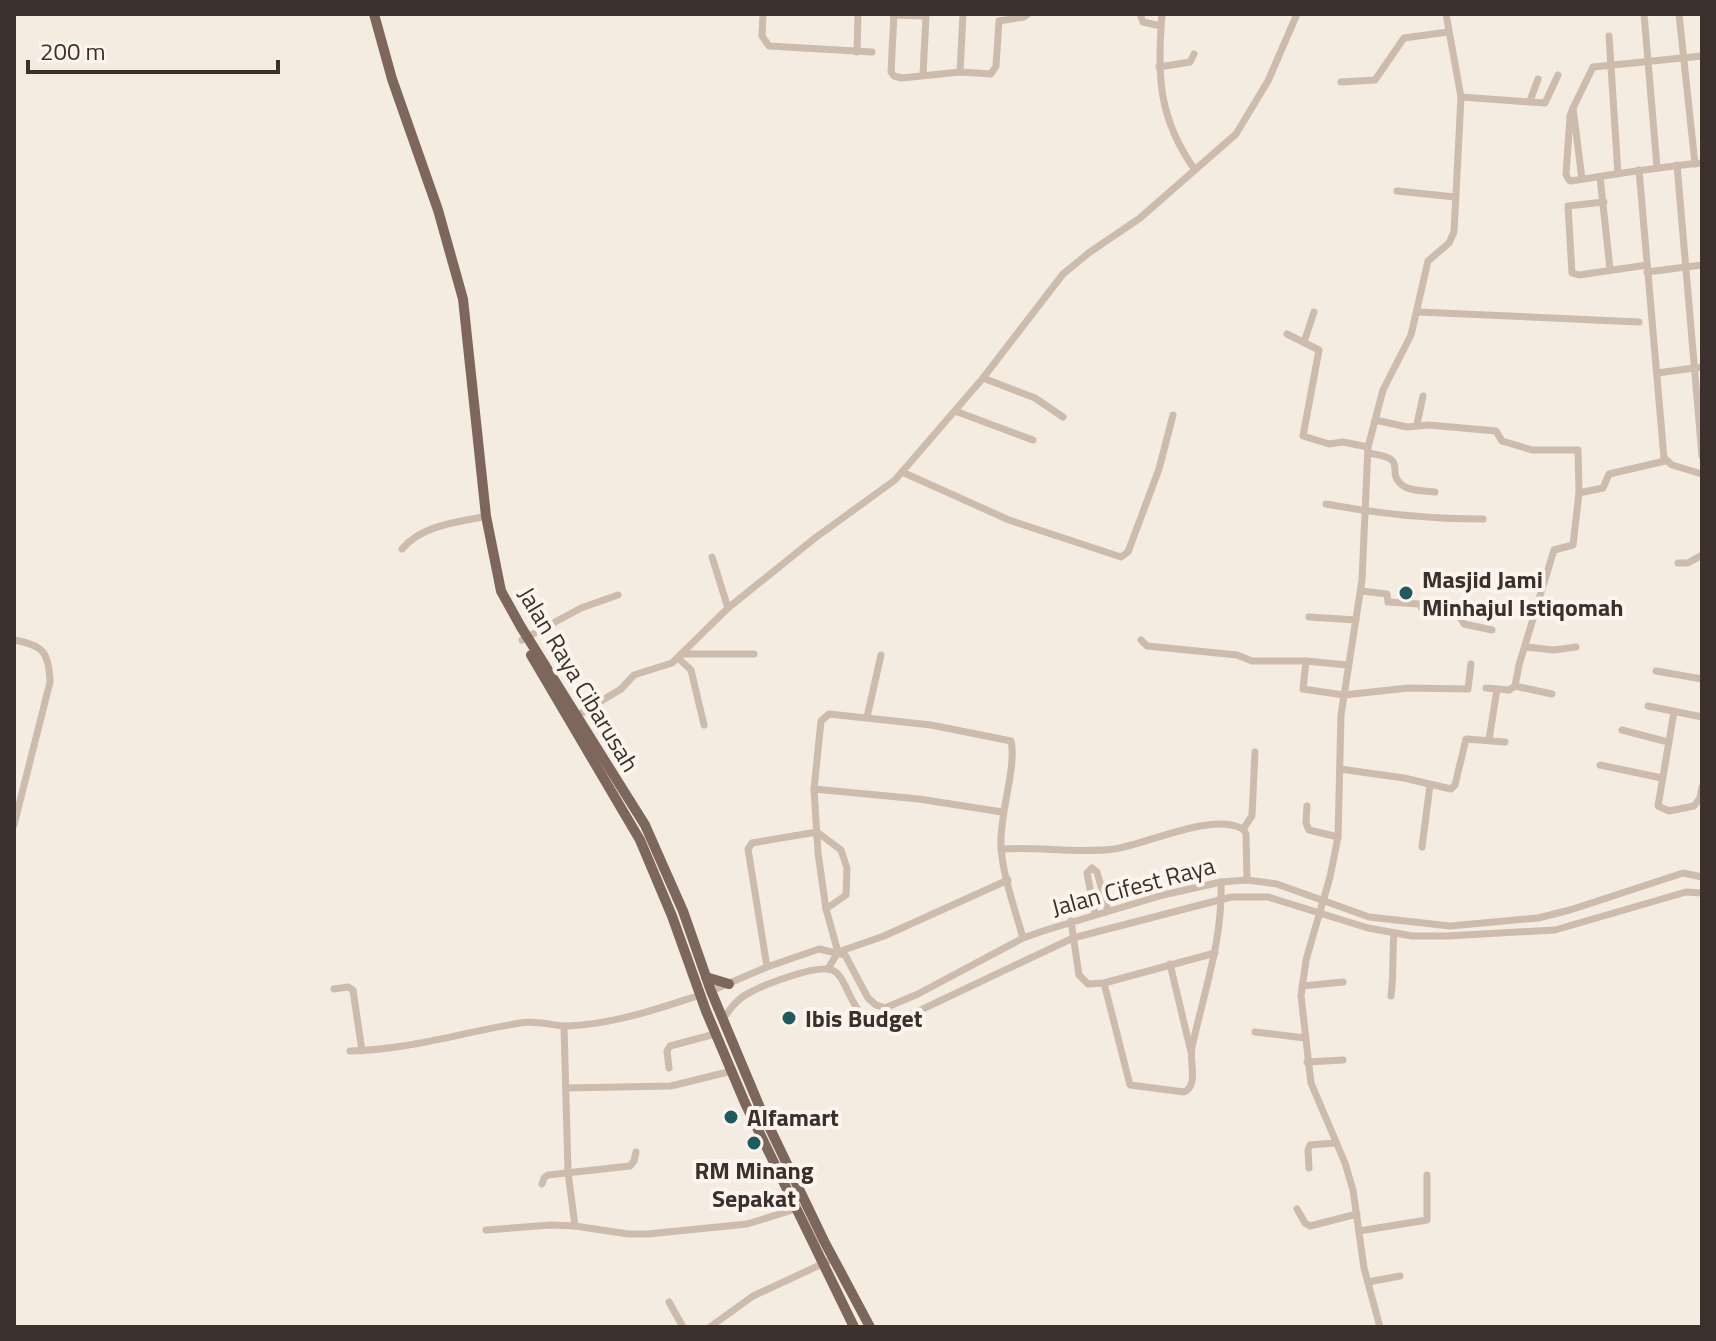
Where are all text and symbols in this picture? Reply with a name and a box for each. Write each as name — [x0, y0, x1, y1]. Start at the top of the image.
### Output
scale bar — [28, 24, 278, 74]
text: 200 m — [40, 33, 106, 69]
place label: Masjid Jami Minhajul Istiqomah — [1422, 561, 1623, 625]
street label: Jalan Raya Cibarusah — [509, 580, 649, 778]
marker: Masjid Jami Minhajul Istiqomah — [1397, 584, 1415, 602]
street label: Jalan Cifest Raya — [1047, 847, 1219, 925]
place label: Ibis Budget — [805, 1000, 923, 1036]
marker: Ibis Budget — [780, 1009, 798, 1027]
place label: Alfamart — [747, 1099, 839, 1135]
marker: Alfamart — [722, 1108, 740, 1126]
marker: RM Minang Sepakat — [745, 1134, 763, 1152]
place label: RM Minang Sepakat — [694, 1152, 814, 1216]

